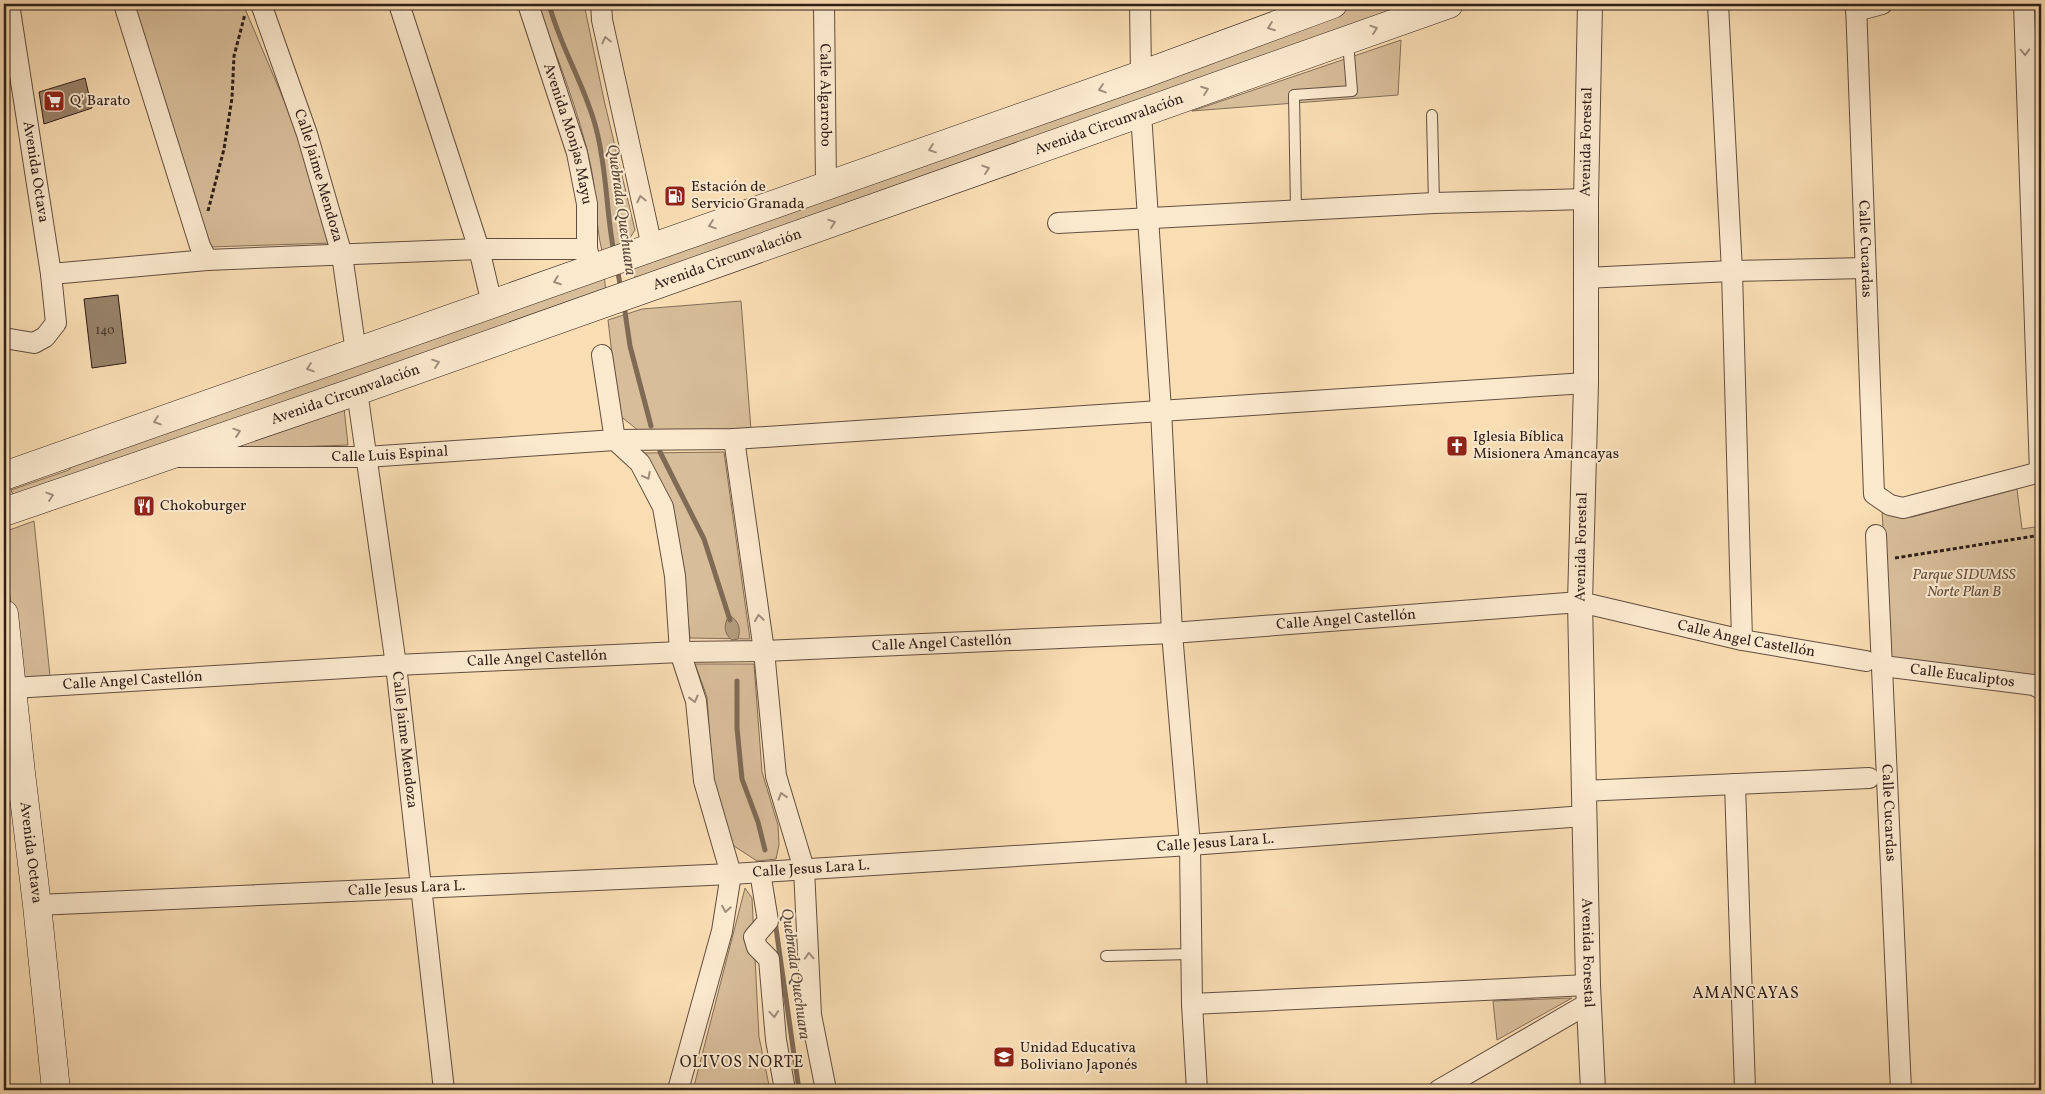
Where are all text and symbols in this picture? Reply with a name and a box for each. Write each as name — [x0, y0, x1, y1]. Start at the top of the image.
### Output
one-way arrow — [1267, 21, 1275, 31]
one-way arrow — [1369, 25, 1378, 35]
one-way arrow — [601, 36, 612, 45]
street label: Calle Algarrobo — [814, 43, 836, 147]
one-way arrow — [2020, 49, 2031, 57]
street label: Avenida Monjas Mayu — [538, 60, 597, 206]
one-way arrow — [1098, 83, 1106, 93]
one-way arrow — [1200, 86, 1208, 96]
street label: Avenida Forestal — [1576, 87, 1598, 197]
street label: Avenida Circunvalación — [1032, 88, 1186, 161]
supermarket icon: Q' Barato — [42, 89, 66, 113]
place label: Q' Barato — [70, 91, 130, 112]
street label: Calle Jaime Mendoza — [288, 106, 348, 245]
street label: Avenida Octava — [17, 120, 53, 224]
water label: Quebrada Quechuara — [601, 143, 641, 277]
one-way arrow — [928, 143, 937, 153]
one-way arrow — [981, 165, 989, 175]
place label: Estación de Servicio Granada — [691, 177, 804, 215]
fuel station icon: Estación de Servicio Granada — [663, 184, 687, 208]
one-way arrow — [636, 194, 647, 203]
street label: Calle Cucardas — [1853, 200, 1877, 298]
one-way arrow — [828, 219, 836, 229]
one-way arrow — [709, 220, 717, 230]
street label: Avenida Circunvalación — [650, 224, 805, 296]
one-way arrow — [553, 275, 562, 285]
house number: 140 — [96, 323, 114, 339]
street label: Avenida Circunvalación — [268, 359, 423, 430]
one-way arrow — [432, 359, 440, 369]
one-way arrow — [307, 362, 315, 372]
one-way arrow — [153, 416, 162, 426]
place label: Iglesia Bíblica Misionera Amancayas — [1473, 427, 1619, 465]
one-way arrow — [232, 428, 240, 438]
church icon: Iglesia Bíblica Misionera Amancayas — [1445, 434, 1469, 458]
street label: Calle Luis Espinal — [332, 441, 449, 468]
one-way arrow — [641, 471, 651, 480]
one-way arrow — [45, 492, 54, 502]
street label: Avenida Forestal — [1571, 492, 1593, 602]
restaurant icon: Chokoburger — [132, 494, 156, 518]
place label: Chokoburger — [160, 496, 246, 517]
park label: Parque SIDUMSS Norte Plan B — [1912, 565, 2016, 603]
street label: Calle Angel Castellón — [1275, 604, 1417, 636]
one-way arrow — [755, 614, 765, 623]
street label: Calle Angel Castellón — [1675, 615, 1817, 663]
street label: Calle Angel Castellón — [871, 630, 1012, 657]
street label: Calle Angel Castellón — [467, 645, 608, 672]
street label: Calle Eucaliptos — [1909, 659, 2016, 693]
street label: Calle Angel Castellón — [62, 666, 203, 695]
street label: Calle Jaime Mendoza — [386, 670, 423, 810]
one-way arrow — [688, 694, 699, 703]
street label: Calle Cucardas — [1876, 764, 1901, 862]
one-way arrow — [777, 793, 787, 801]
street label: Avenida Octava — [14, 800, 47, 905]
street label: Calle Jesus Lara L. — [1156, 828, 1275, 858]
street label: Calle Jesus Lara L. — [752, 855, 870, 883]
street label: Calle Jesus Lara L. — [347, 875, 466, 902]
street label: Avenida Forestal — [1576, 898, 1600, 1008]
one-way arrow — [721, 904, 731, 913]
water label: Quebrada Quechuara — [775, 907, 815, 1041]
one-way arrow — [803, 951, 814, 959]
district label: AMANCAYAS — [1692, 983, 1800, 1005]
one-way arrow — [768, 1011, 779, 1019]
place label: Unidad Educativa Boliviano Japonés — [1020, 1038, 1137, 1076]
school or university icon: Unidad Educativa Boliviano Japonés — [992, 1045, 1016, 1069]
district label: OLIVOS NORTE — [680, 1052, 804, 1074]

